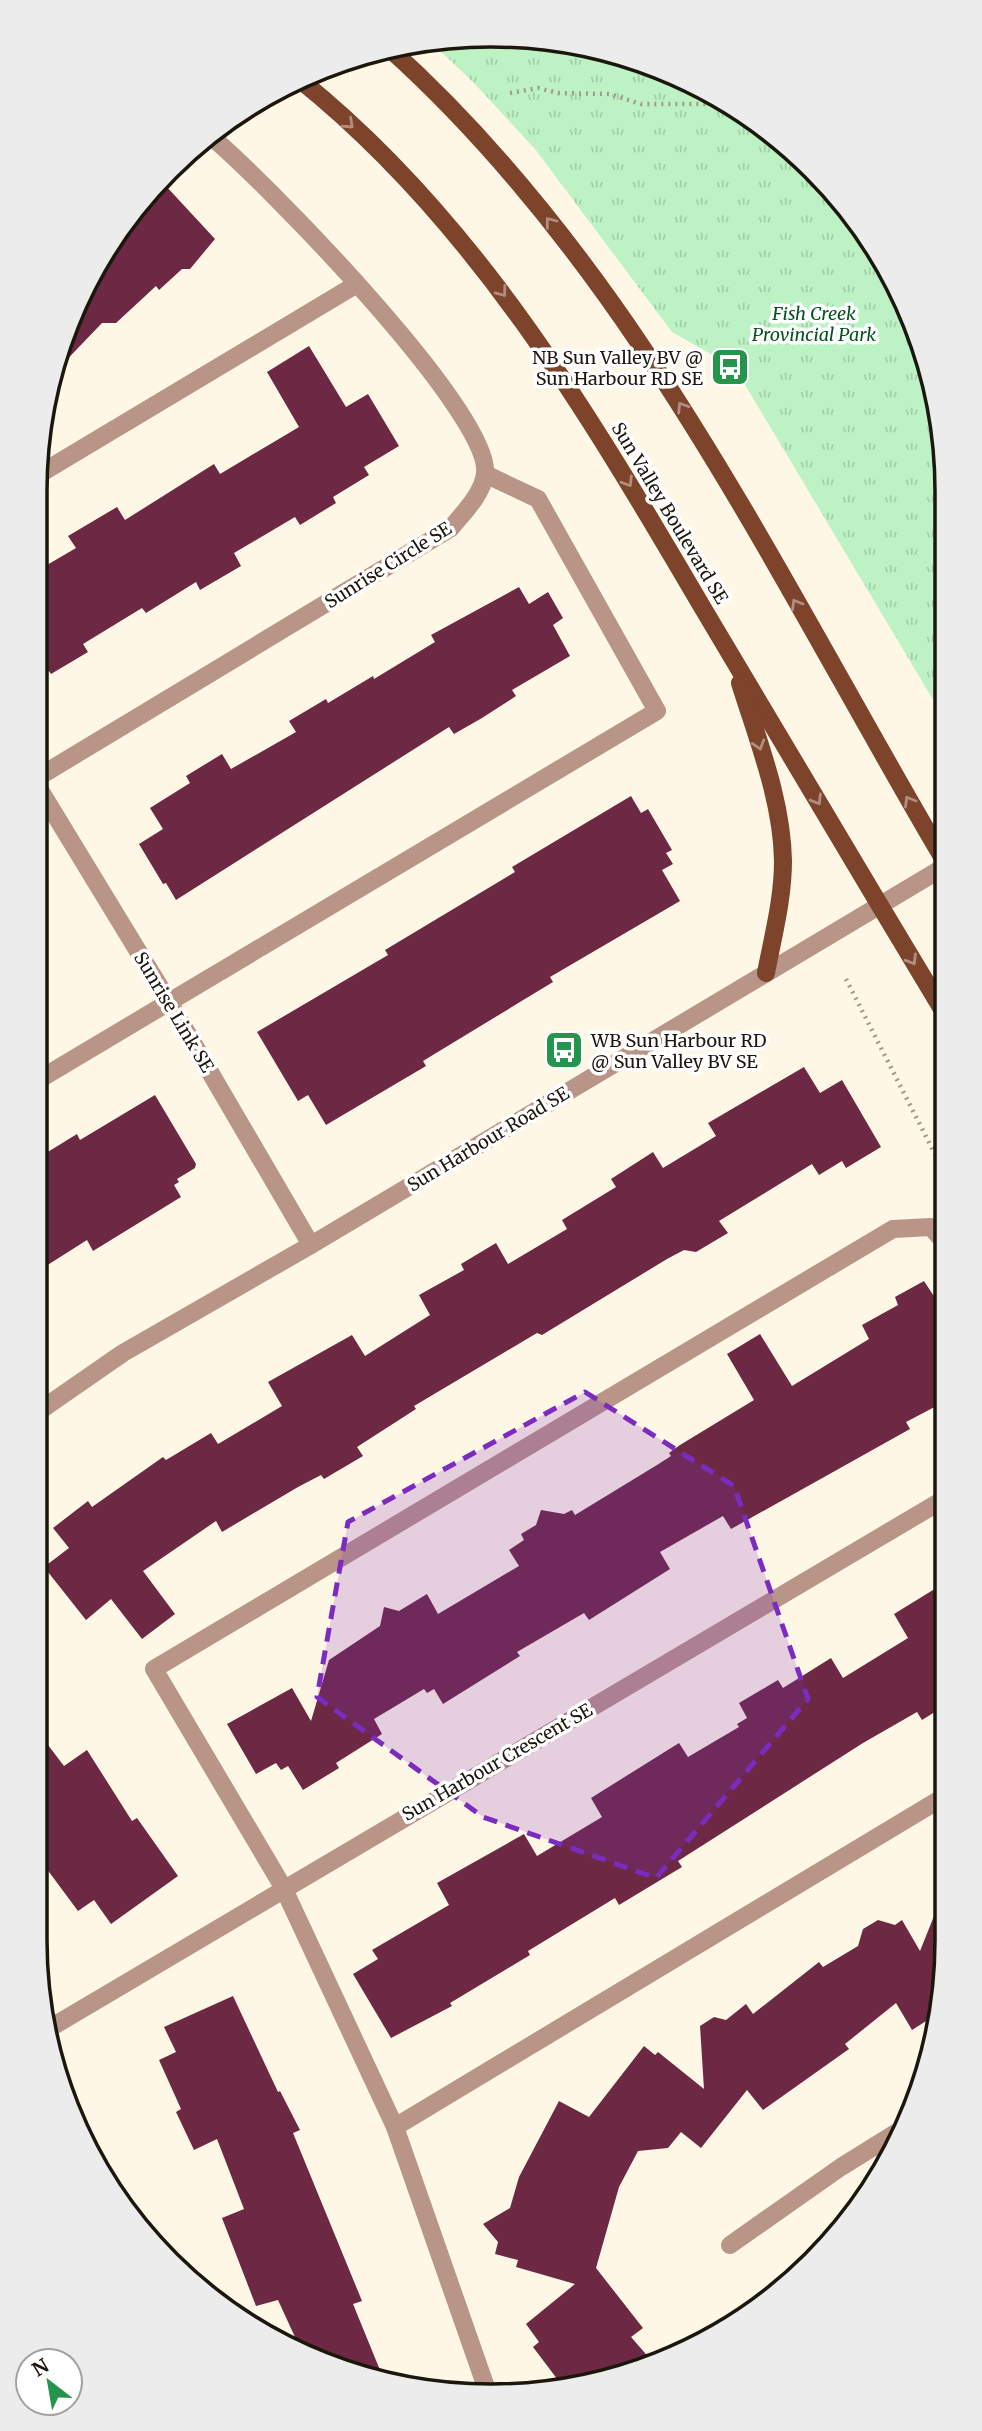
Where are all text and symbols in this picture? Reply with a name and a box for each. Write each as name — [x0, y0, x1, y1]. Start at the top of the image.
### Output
one-way arrow — [341, 116, 354, 129]
one-way arrow — [545, 217, 558, 230]
one-way arrow — [494, 285, 507, 297]
park label: Fish Creek Provincial Park — [752, 302, 876, 346]
place label: NB Sun Valley BV @ Sun Harbour RD SE — [532, 346, 704, 390]
bus stop icon: NB Sun Valley BV @ Sun Harbour RD SE — [709, 346, 751, 388]
one-way arrow — [677, 402, 690, 415]
street label: Sun Valley Boulevard SE — [607, 418, 734, 608]
one-way arrow — [620, 474, 633, 487]
street label: Sunrise Circle SE — [320, 516, 456, 613]
one-way arrow — [791, 598, 804, 611]
one-way arrow — [750, 739, 765, 751]
one-way arrow — [808, 792, 821, 805]
one-way arrow — [905, 796, 918, 809]
street label: Sunrise Link SE — [129, 948, 219, 1077]
one-way arrow — [903, 952, 916, 965]
bus stop icon: WB Sun Harbour RD @ Sun Valley BV SE — [543, 1029, 585, 1071]
place label: WB Sun Harbour RD @ Sun Valley BV SE — [590, 1029, 767, 1073]
street label: Sun Harbour Road SE — [403, 1081, 574, 1196]
street label: Sun Harbour Crescent SE — [398, 1698, 597, 1826]
north arrow — [14, 2347, 84, 2417]
text: N — [28, 2353, 53, 2382]

